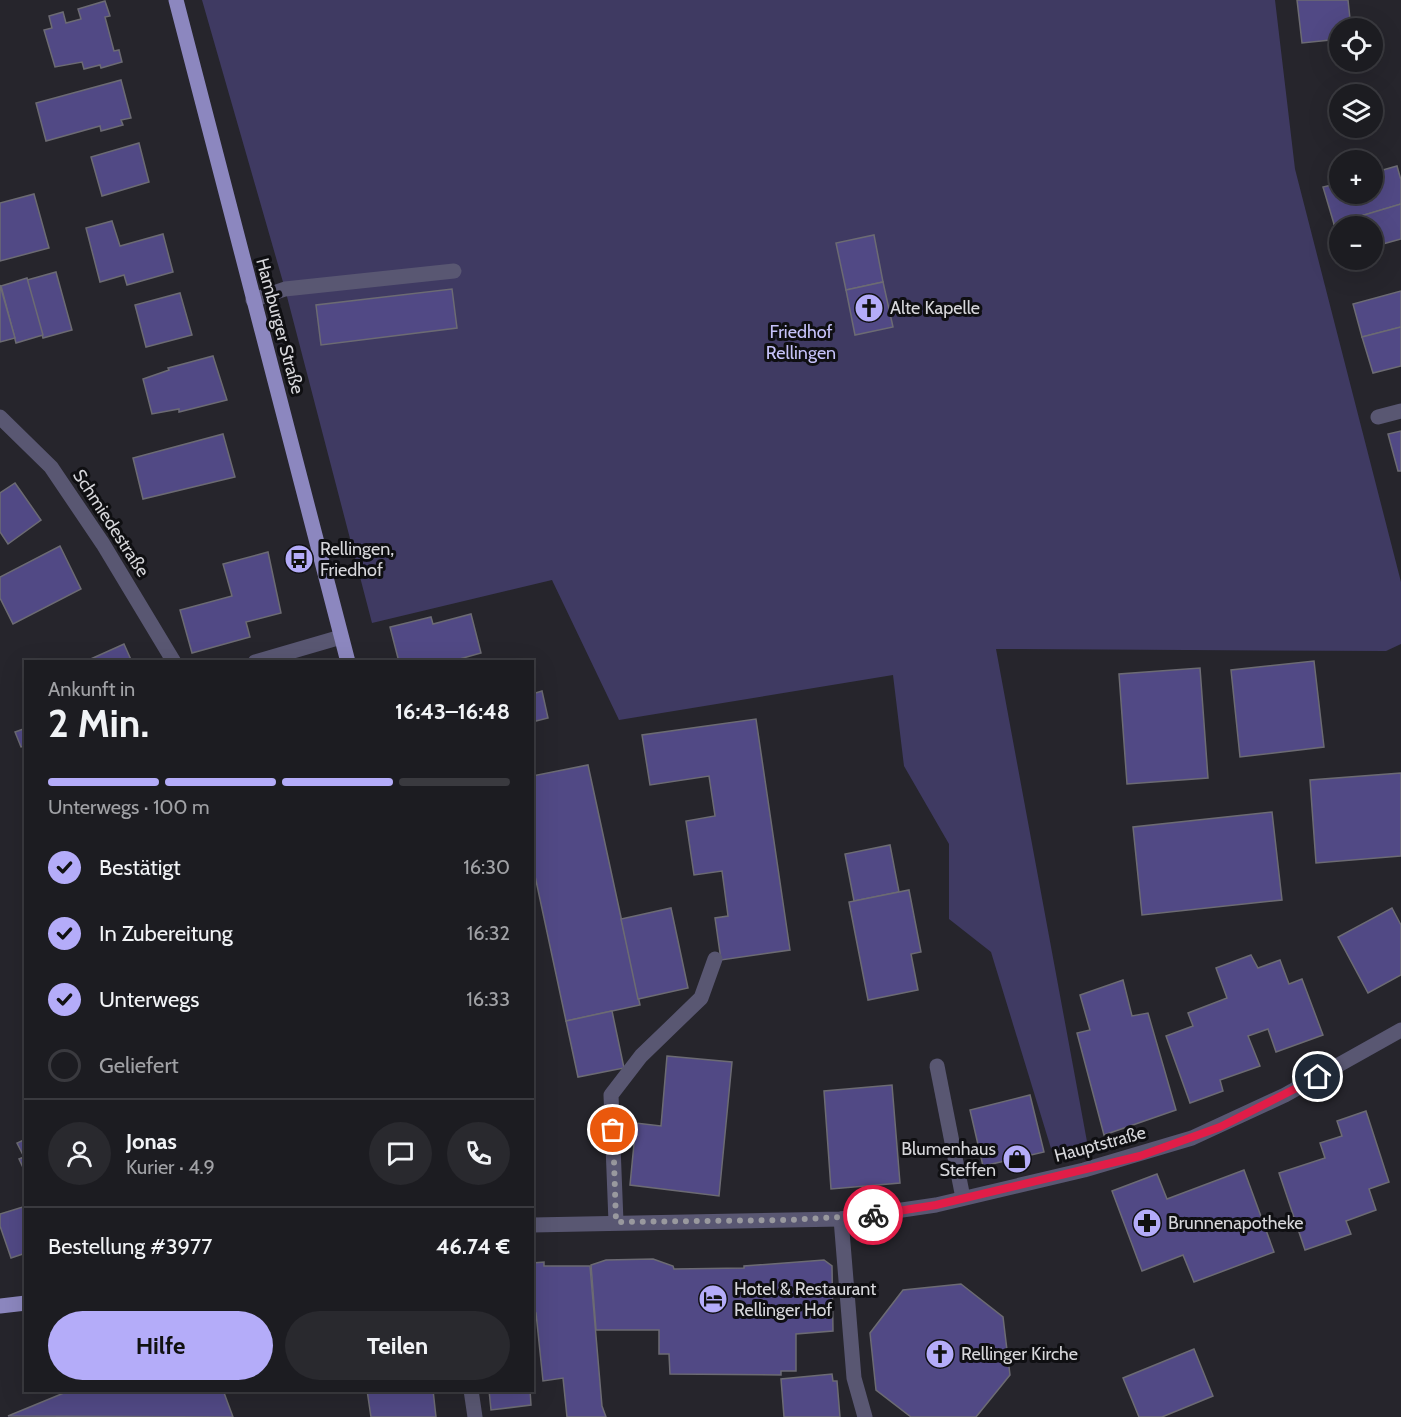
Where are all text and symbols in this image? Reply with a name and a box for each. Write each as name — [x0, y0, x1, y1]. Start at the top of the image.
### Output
map controls — [1329, 18, 1383, 270]
button: locate — [1329, 18, 1383, 72]
button: layers — [1329, 84, 1383, 138]
button: + — [1329, 150, 1383, 204]
button: − — [1329, 216, 1383, 270]
street label: Hamburger Straße — [251, 256, 309, 396]
church icon: Alte Kapelle — [853, 292, 885, 324]
place label: Alte Kapelle — [890, 297, 980, 319]
park label: Friedhof Rellingen — [766, 321, 836, 364]
street label: Schmiedestraße — [68, 465, 154, 581]
place label: Rellingen, Friedhof — [320, 538, 394, 581]
bus stop icon: Rellingen, Friedhof — [283, 543, 315, 575]
text: Ankunft in — [48, 677, 135, 701]
text: 16:43–16:48 — [395, 698, 510, 725]
text: 2 Min. — [48, 699, 149, 747]
text: Unterwegs · 100 m — [48, 795, 210, 819]
icon: check — [48, 851, 81, 884]
text: Bestätigt — [99, 854, 181, 881]
text: 16:30 — [463, 855, 510, 879]
icon: check — [48, 917, 81, 950]
text: In Zubereitung — [99, 920, 233, 947]
text: 16:32 — [467, 921, 510, 945]
icon: check — [48, 983, 81, 1016]
text: Unterwegs — [99, 986, 199, 1013]
text: 16:33 — [466, 987, 510, 1011]
pin — [1292, 1051, 1343, 1102]
text: Geliefert — [99, 1052, 179, 1079]
icon: home — [1301, 1060, 1334, 1093]
pin — [587, 1104, 638, 1155]
icon: bag — [596, 1113, 629, 1146]
street label: Hauptstraße — [1052, 1121, 1148, 1167]
button: person — [48, 1122, 111, 1185]
button: chat — [369, 1122, 432, 1185]
button: phone — [447, 1122, 510, 1185]
text: Jonas — [126, 1128, 177, 1155]
place label: Blumenhaus Steffen — [901, 1138, 996, 1181]
shop icon: Blumenhaus Steffen — [1001, 1143, 1033, 1175]
text: Kurier · 4.9 — [126, 1155, 215, 1179]
courier — [843, 1185, 903, 1245]
icon: bike — [857, 1199, 890, 1232]
pharmacy icon: Brunnenapotheke — [1131, 1207, 1163, 1239]
place label: Brunnenapotheke — [1168, 1212, 1304, 1234]
text: Bestellung #3977 — [48, 1233, 212, 1260]
text: 46.74 € — [436, 1233, 510, 1260]
place label: Hotel & Restaurant Rellinger Hof — [734, 1278, 876, 1321]
hotel icon: Hotel & Restaurant Rellinger Hof — [697, 1283, 729, 1315]
button: Hilfe — [48, 1311, 273, 1380]
button: Teilen — [285, 1311, 510, 1380]
church icon: Rellinger Kirche — [924, 1338, 956, 1370]
place label: Rellinger Kirche — [961, 1343, 1078, 1365]

